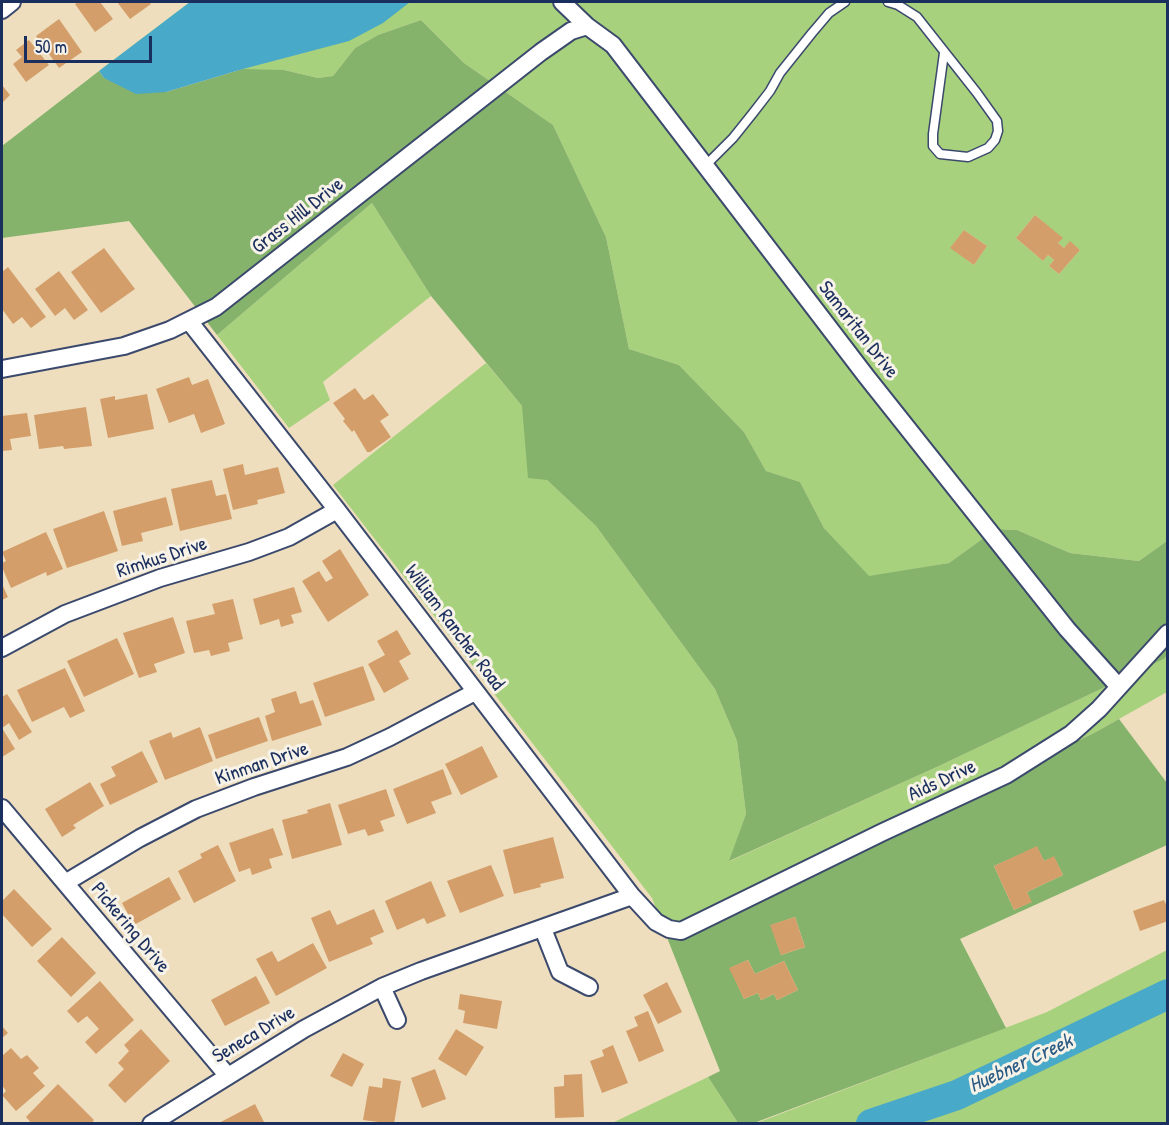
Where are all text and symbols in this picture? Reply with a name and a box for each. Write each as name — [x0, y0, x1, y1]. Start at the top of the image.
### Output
scale bar — [27, 24, 154, 62]
text: 50 m — [35, 34, 67, 59]
street label: Grass Hill Drive — [247, 173, 349, 259]
street label: Samaritan Drive — [813, 277, 903, 383]
street label: Rimkus Drive — [114, 532, 210, 584]
street label: William Rancher Road — [399, 560, 509, 696]
street label: Kinman Drive — [212, 737, 312, 791]
street label: Aids Drive — [904, 755, 980, 807]
street label: Pickering Drive — [85, 878, 175, 978]
street label: Seneca Drive — [208, 1001, 300, 1069]
water label: Huebner Creek — [965, 1029, 1077, 1099]

